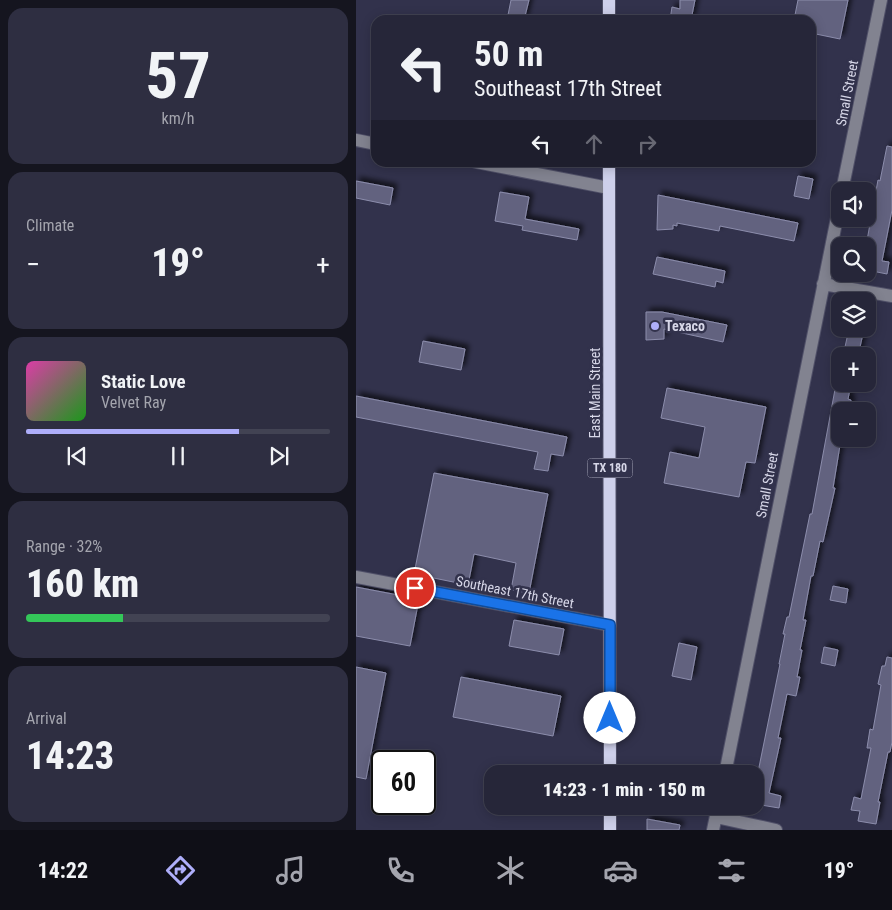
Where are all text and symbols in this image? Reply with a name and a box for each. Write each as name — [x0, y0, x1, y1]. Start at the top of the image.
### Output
text: 50 m — [474, 34, 543, 75]
icon: left — [391, 35, 456, 100]
text: 57 — [145, 38, 211, 114]
street label: Small Street — [833, 59, 861, 127]
text: Southeast 17th Street — [474, 76, 662, 101]
text: km/h — [162, 109, 194, 128]
icon: left — [527, 130, 555, 158]
icon: ahead — [580, 130, 608, 158]
icon: right — [633, 130, 661, 158]
map controls — [831, 182, 876, 447]
button: sound — [831, 182, 876, 227]
text: Climate — [26, 216, 74, 235]
button: search — [831, 237, 876, 282]
text: 19° — [151, 241, 205, 285]
text: − — [26, 248, 40, 281]
text: + — [316, 248, 330, 281]
button: layers — [831, 292, 876, 337]
place label: Texaco — [665, 318, 705, 334]
marker: Texaco — [649, 320, 661, 332]
button: + — [831, 347, 876, 392]
street label: East Main Street — [587, 348, 603, 438]
text: Static Love — [101, 370, 186, 393]
text: Velvet Ray — [101, 393, 166, 412]
button: − — [831, 402, 876, 447]
icon: previous — [63, 442, 91, 470]
icon: pause — [164, 442, 192, 470]
icon: next — [265, 442, 293, 470]
street label: Small Street — [753, 451, 781, 519]
road number: TX 180 — [588, 458, 632, 478]
text: Range · 32% — [26, 537, 102, 556]
text: 160 km — [26, 562, 139, 606]
pin — [394, 567, 436, 609]
street label: Southeast 17th Street — [455, 573, 575, 611]
icon: arrive — [401, 574, 429, 602]
position arrow — [583, 691, 635, 743]
text: Arrival — [26, 709, 67, 728]
text: 14:23 — [26, 734, 114, 778]
speed limit sign: 60 — [371, 750, 436, 815]
text: 14:23 · 1 min · 150 m — [543, 778, 705, 801]
icon: directions — [163, 853, 198, 888]
icon: music — [273, 853, 308, 888]
icon: phone — [383, 853, 418, 888]
icon: climate — [493, 853, 528, 888]
icon: car — [603, 853, 638, 888]
icon: filters — [714, 853, 749, 888]
text: 14:22 — [38, 858, 88, 883]
text: 19° — [824, 858, 854, 883]

